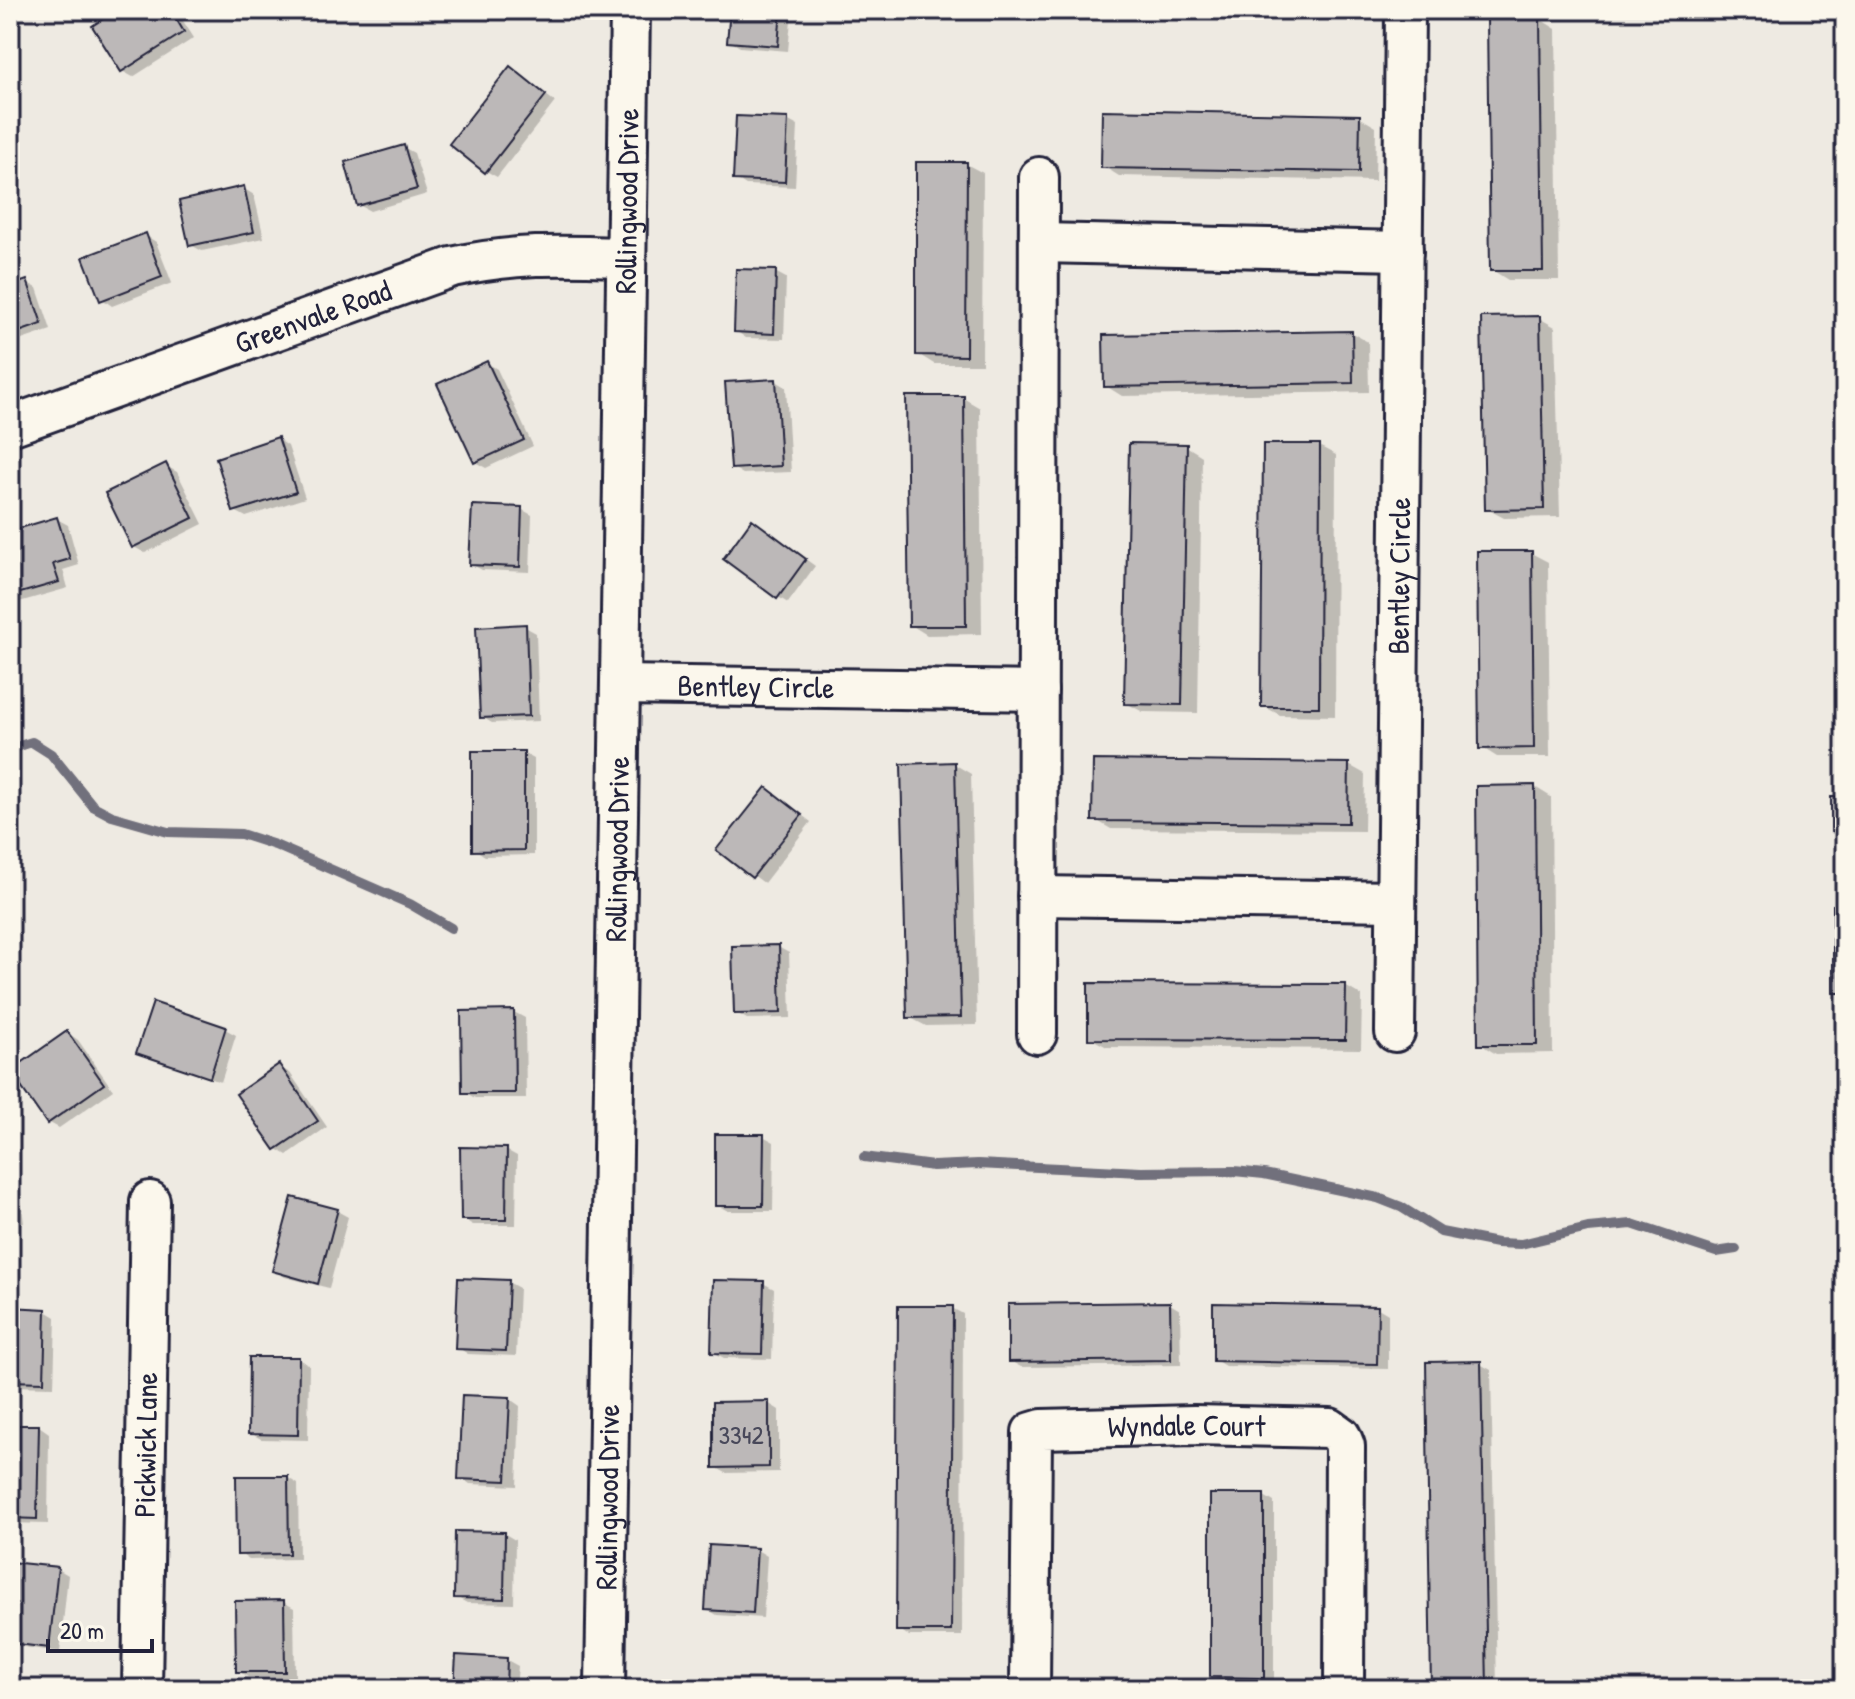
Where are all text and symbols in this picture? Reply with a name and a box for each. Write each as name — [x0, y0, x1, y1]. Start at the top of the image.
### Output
street label: Rollingwood Drive — [605, 108, 648, 294]
street label: Greenvale Road — [229, 270, 397, 363]
street label: Bentley Circle — [1378, 497, 1419, 655]
street label: Bentley Circle — [677, 665, 835, 707]
street label: Rollingwood Drive — [595, 756, 638, 942]
street label: Pickwick Lane — [124, 1372, 166, 1518]
street label: Rollingwood Drive — [585, 1404, 628, 1590]
street label: Wyndale Court — [1107, 1404, 1266, 1446]
house number: 3342 — [718, 1417, 764, 1452]
scale bar — [48, 1603, 152, 1653]
text: 20 m — [60, 1614, 104, 1646]

